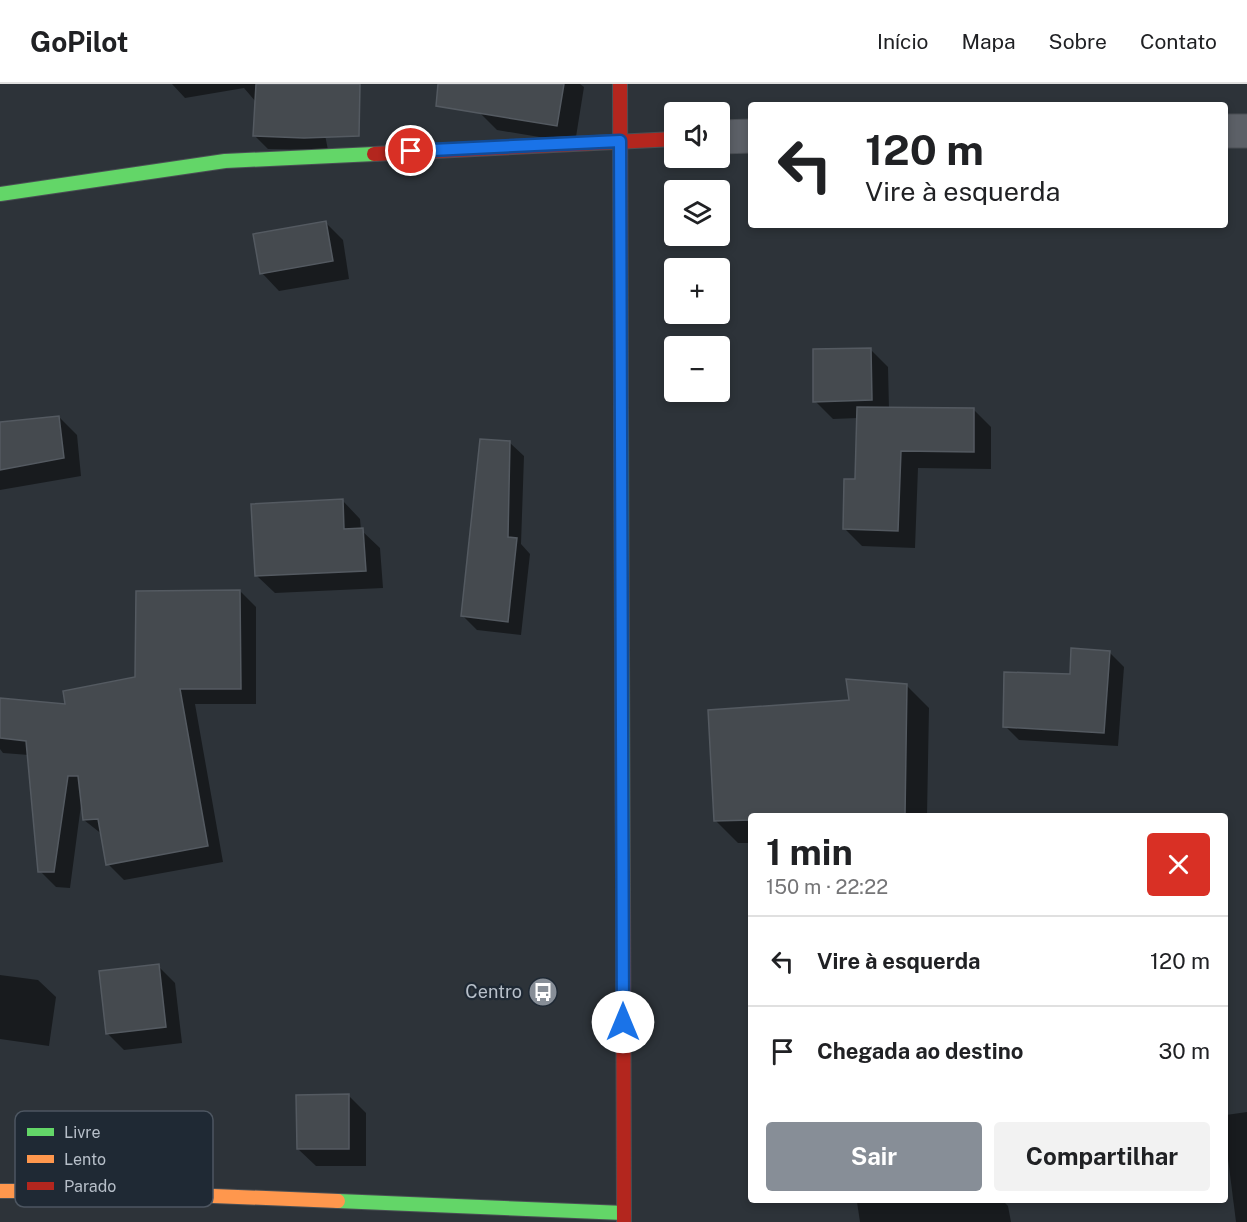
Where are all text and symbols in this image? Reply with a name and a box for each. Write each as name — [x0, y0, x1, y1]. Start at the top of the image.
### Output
text: GoPilot — [30, 25, 129, 58]
text: Início — [877, 29, 928, 54]
text: Mapa — [961, 29, 1016, 54]
text: Sobre — [1049, 29, 1107, 54]
text: Contato — [1140, 29, 1217, 54]
map controls — [664, 102, 730, 402]
button: sound — [664, 102, 730, 168]
pin — [385, 125, 436, 176]
text: 120 m — [865, 125, 984, 174]
icon: left — [766, 126, 844, 204]
icon: arrive — [394, 134, 427, 167]
text: Vire à esquerda — [865, 175, 1060, 207]
button: layers — [664, 180, 730, 246]
button: + — [664, 258, 730, 324]
button: − — [664, 336, 730, 402]
text: 1 min — [766, 831, 853, 873]
button: close — [1147, 833, 1210, 896]
text: 150 m · 22:22 — [766, 875, 888, 899]
icon: left — [766, 945, 799, 978]
text: Vire à esquerda — [817, 948, 981, 974]
text: 120 m — [1150, 948, 1210, 974]
bus stop icon: Centro — [527, 976, 559, 1008]
place label: Centro — [465, 981, 522, 1002]
position arrow — [591, 990, 655, 1054]
icon: arrive — [766, 1035, 799, 1068]
text: Chegada ao destino — [817, 1038, 1023, 1064]
text: 30 m — [1158, 1038, 1210, 1064]
legend — [15, 1111, 213, 1207]
button: Sair — [766, 1122, 982, 1191]
button: Compartilhar — [994, 1122, 1210, 1191]
text: Livre — [64, 1123, 100, 1142]
text: Lento — [64, 1150, 106, 1169]
text: Parado — [64, 1177, 116, 1196]

